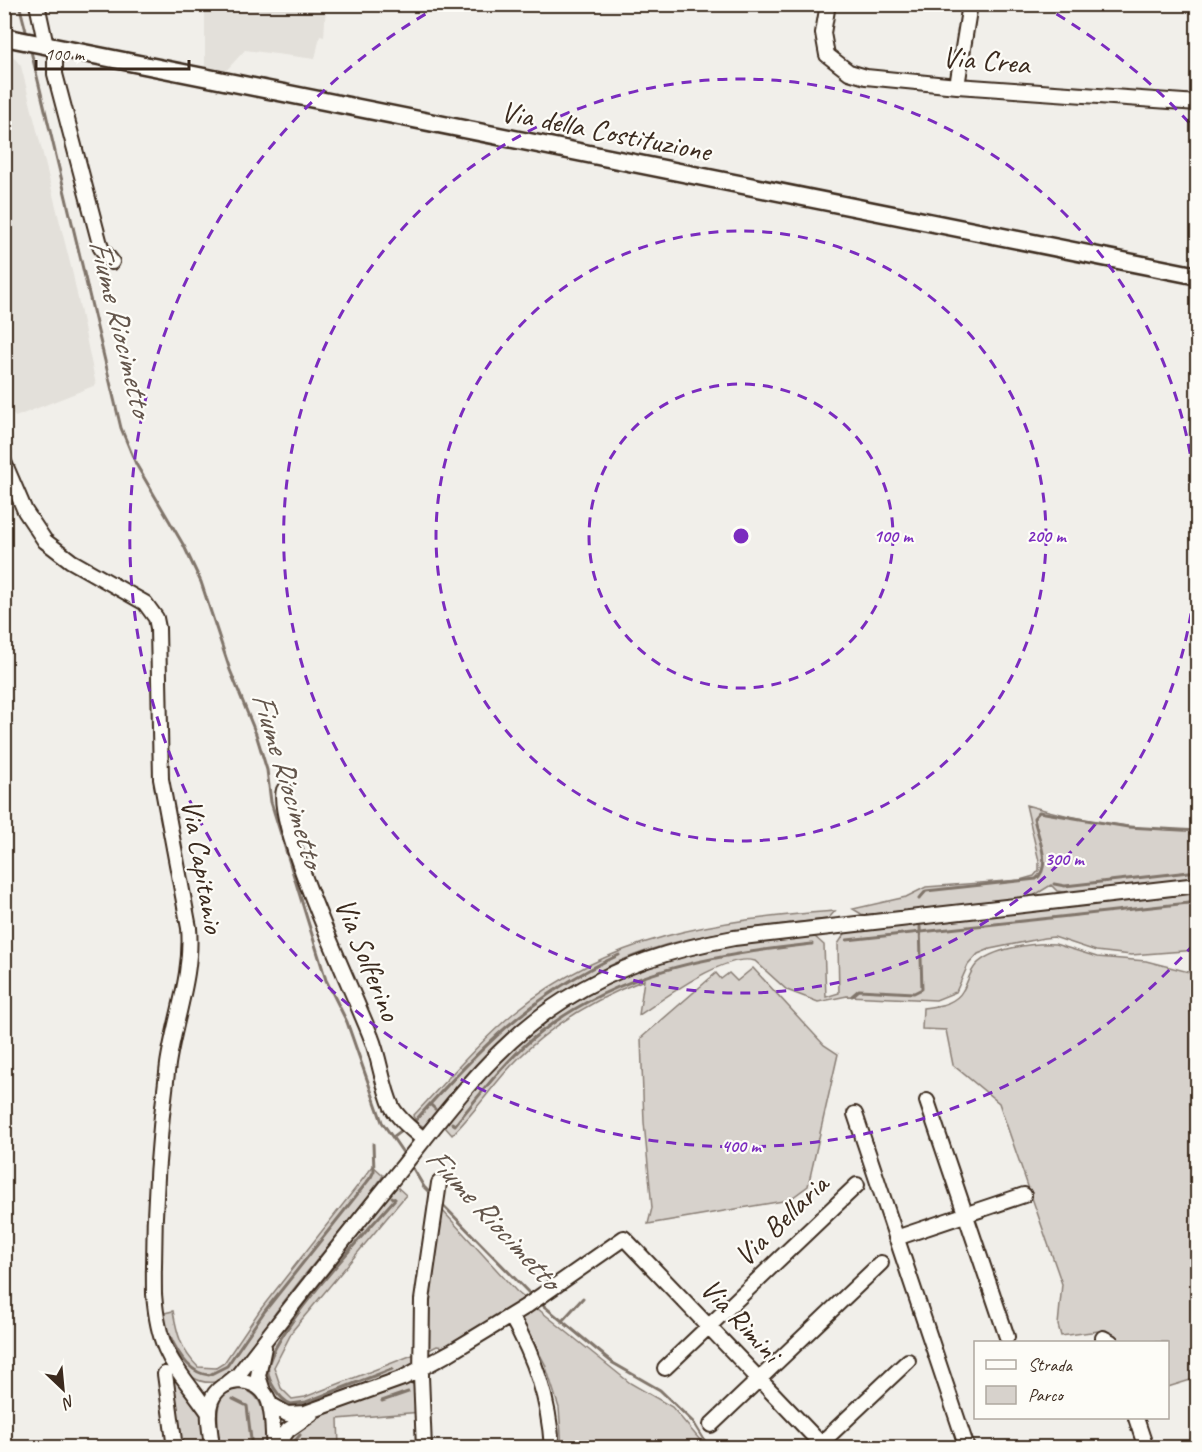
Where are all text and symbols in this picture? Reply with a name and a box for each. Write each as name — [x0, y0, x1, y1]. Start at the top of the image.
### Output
scale bar — [36, 33, 189, 71]
street label: Via Crea — [941, 37, 1033, 83]
text: 100 m — [45, 43, 86, 65]
street label: Via della Costituzione — [498, 92, 716, 170]
water label: Fiume Riocimetto — [79, 235, 164, 425]
text: 100 m — [874, 525, 914, 547]
text: 200 m — [1027, 525, 1067, 547]
centre of rings — [731, 526, 751, 546]
water label: Fiume Riocimetto — [242, 687, 336, 877]
street label: Via Capitanio — [173, 796, 234, 937]
text: 300 m — [1045, 848, 1085, 870]
street label: Via Solferino — [326, 892, 410, 1027]
text: 400 m — [722, 1135, 762, 1157]
water label: Fiume Riocimetto — [417, 1138, 573, 1302]
street label: Via Bellaria — [726, 1164, 838, 1274]
street label: Via Rimini — [692, 1270, 792, 1373]
legend — [974, 1341, 1169, 1419]
text: Strada — [1028, 1354, 1073, 1376]
north arrow — [33, 1359, 93, 1419]
text: Parco — [1028, 1384, 1064, 1406]
text: N — [58, 1390, 78, 1414]

